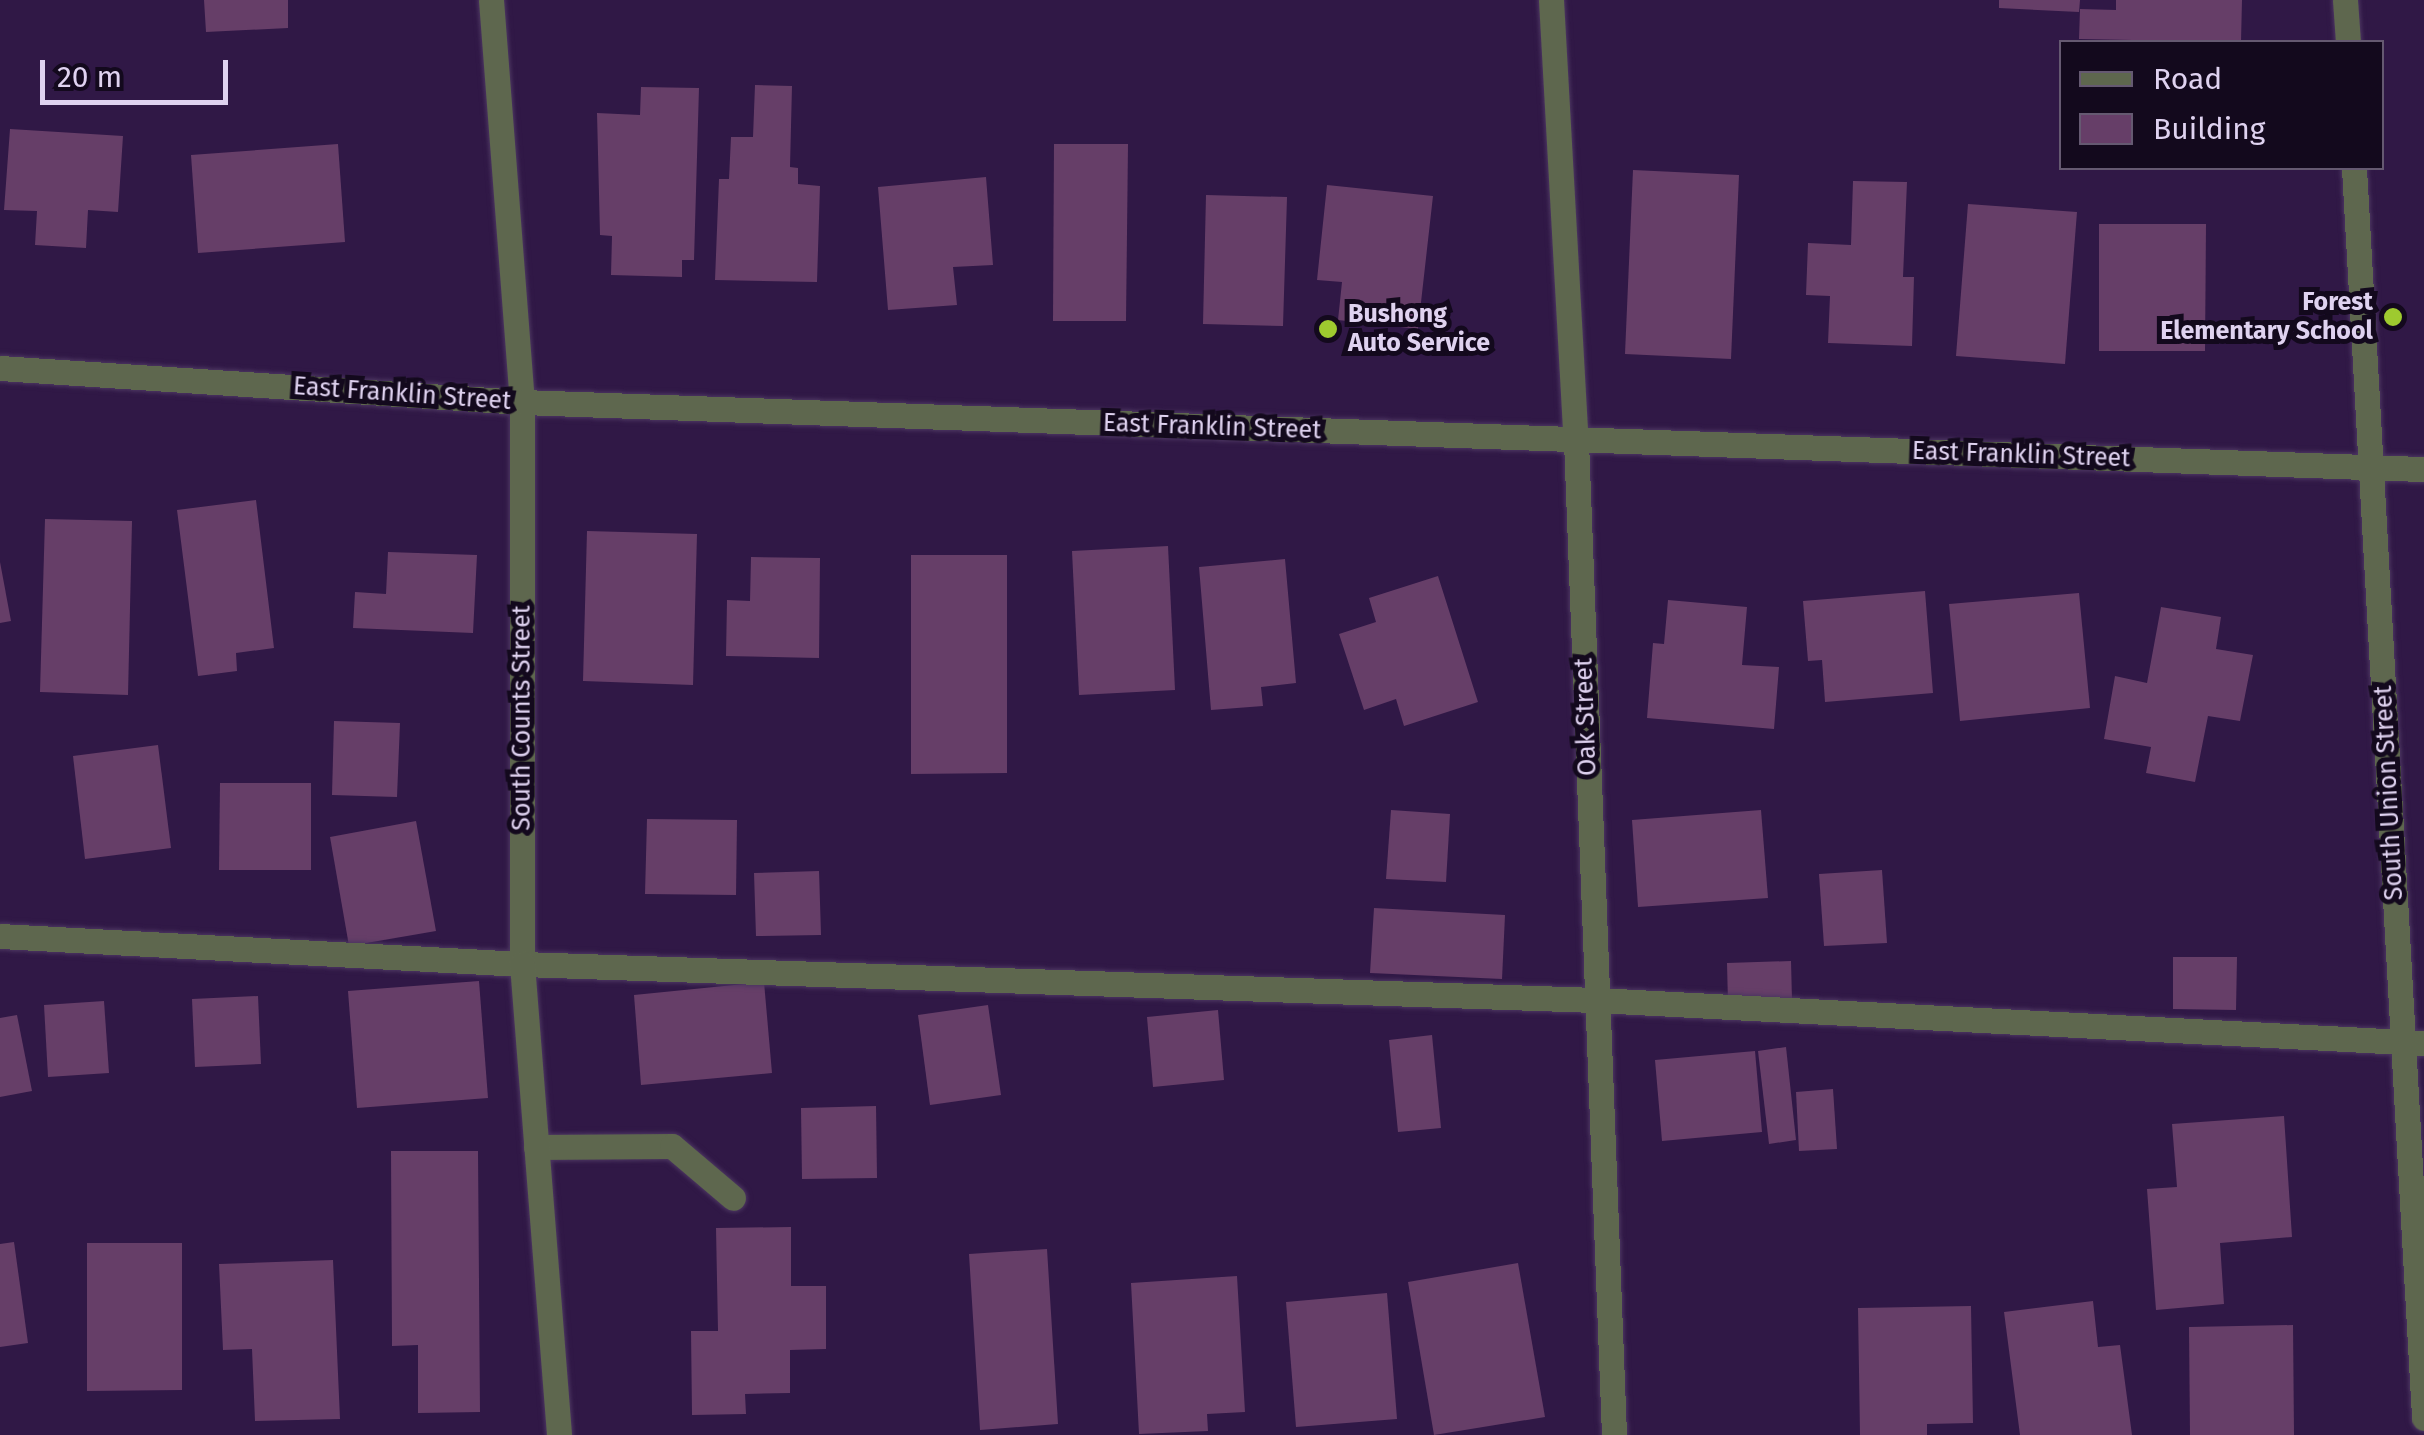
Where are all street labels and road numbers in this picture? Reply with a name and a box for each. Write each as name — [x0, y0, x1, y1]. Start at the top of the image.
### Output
street label: East Franklin Street — [292, 371, 512, 417]
street label: East Franklin Street — [1102, 408, 1322, 446]
street label: East Franklin Street — [1911, 436, 2131, 474]
street label: South Counts Street — [507, 605, 537, 831]
street label: Oak Street — [1569, 658, 1603, 776]
street label: South Union Street — [2368, 685, 2410, 901]

